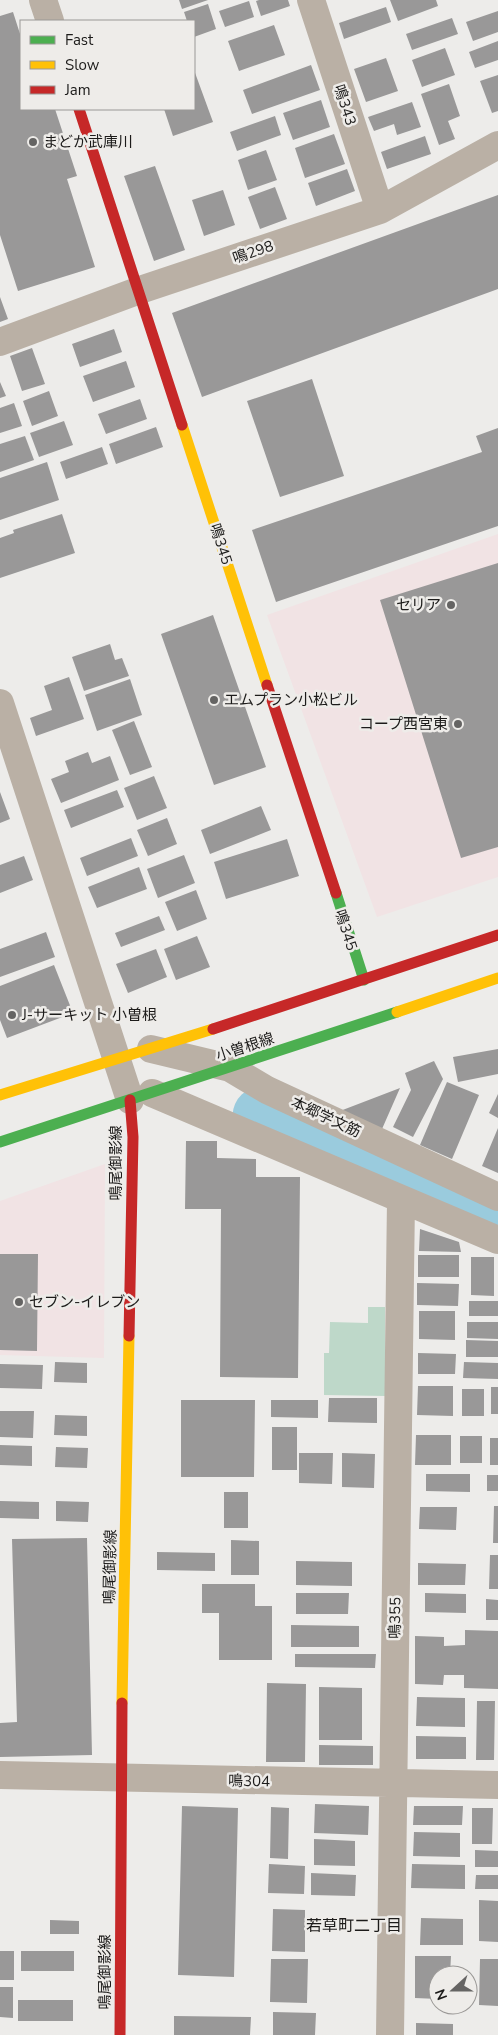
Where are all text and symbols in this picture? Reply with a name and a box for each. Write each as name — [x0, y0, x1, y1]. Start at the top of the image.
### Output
legend — [20, 20, 195, 110]
text: Fast — [65, 30, 94, 50]
text: Slow — [65, 55, 100, 75]
text: Jam — [64, 80, 91, 100]
street label: 鳴343 — [329, 82, 361, 128]
place label: まどか武庫川 — [43, 132, 133, 152]
marker: まどか武庫川 — [27, 136, 39, 148]
street label: 鳴298 — [230, 236, 276, 268]
street label: 鳴345 — [205, 521, 237, 567]
place label: セリア — [396, 595, 441, 615]
marker: セリア — [445, 599, 457, 611]
place label: エムプラン小松ビル — [224, 690, 358, 710]
marker: エムプラン小松ビル — [208, 694, 220, 706]
place label: コープ西宮東 — [359, 714, 448, 734]
marker: コープ西宮東 — [452, 718, 464, 730]
street label: 鳴345 — [330, 907, 362, 953]
place label: J-サーキット 小曽根 — [21, 1005, 157, 1025]
marker: J-サーキット 小曽根 — [6, 1009, 18, 1021]
street label: 小曽根線 — [213, 1028, 277, 1066]
street label: 本郷学文筋 — [288, 1092, 364, 1142]
street label: 鳴尾御影線 — [106, 1125, 126, 1201]
place label: セブン-イレブン — [29, 1292, 140, 1312]
marker: セブン-イレブン — [13, 1296, 25, 1308]
street label: 鳴尾御影線 — [99, 1529, 121, 1605]
street label: 鳴355 — [385, 1597, 405, 1639]
street label: 鳴304 — [228, 1771, 270, 1791]
district label: 若草町二丁目 — [306, 1915, 402, 1937]
street label: 鳴尾御影線 — [95, 1934, 115, 2010]
north arrow — [428, 1965, 478, 2015]
text: N — [431, 1986, 452, 2003]

